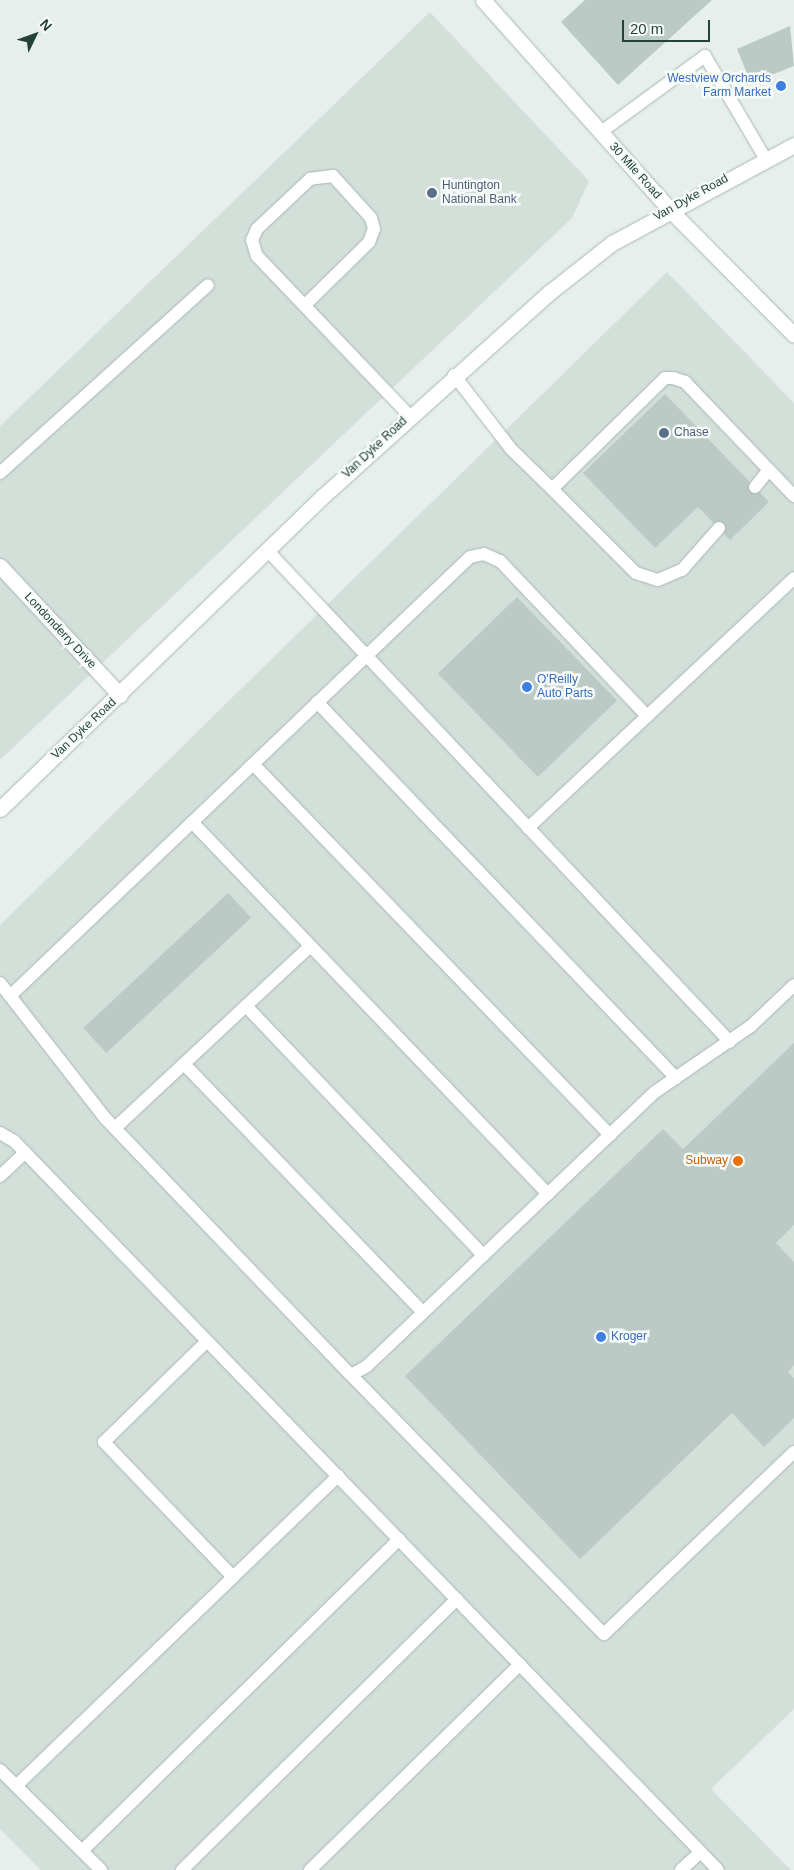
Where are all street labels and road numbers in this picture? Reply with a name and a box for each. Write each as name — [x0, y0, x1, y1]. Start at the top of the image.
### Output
street label: 30 Mile Road — [606, 140, 664, 202]
street label: Van Dyke Road — [651, 172, 731, 224]
street label: Van Dyke Road — [340, 414, 410, 482]
street label: Londonderry Drive — [21, 590, 99, 672]
street label: Van Dyke Road — [49, 695, 119, 763]

